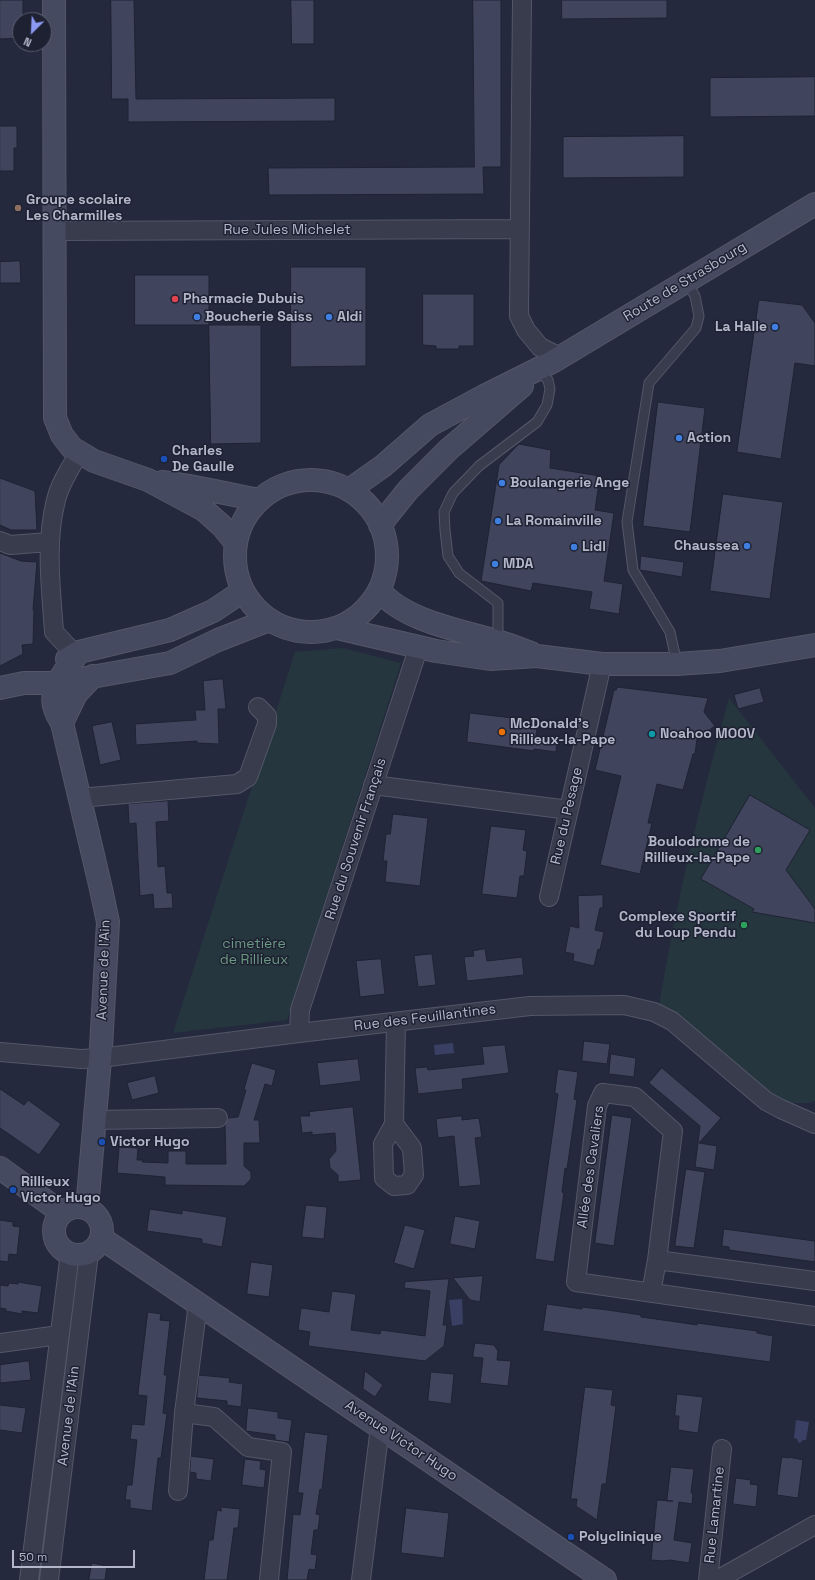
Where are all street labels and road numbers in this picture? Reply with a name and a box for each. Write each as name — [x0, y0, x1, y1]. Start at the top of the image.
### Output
street label: Rue Jules Michelet — [223, 222, 351, 238]
street label: Route de Strasbourg — [620, 239, 750, 325]
street label: Rue du Souvenir Français — [322, 756, 390, 922]
street label: Rue du Pesage — [548, 766, 586, 866]
street label: Avenue de l'Ain — [94, 919, 114, 1021]
street label: Rue des Feuillantines — [353, 1001, 497, 1035]
street label: Allée des Cavaliers — [574, 1105, 608, 1229]
street label: Avenue de l'Ain — [55, 1365, 83, 1467]
street label: Avenue Victor Hugo — [341, 1397, 461, 1485]
street label: Rue Lamartine — [702, 1466, 728, 1564]

